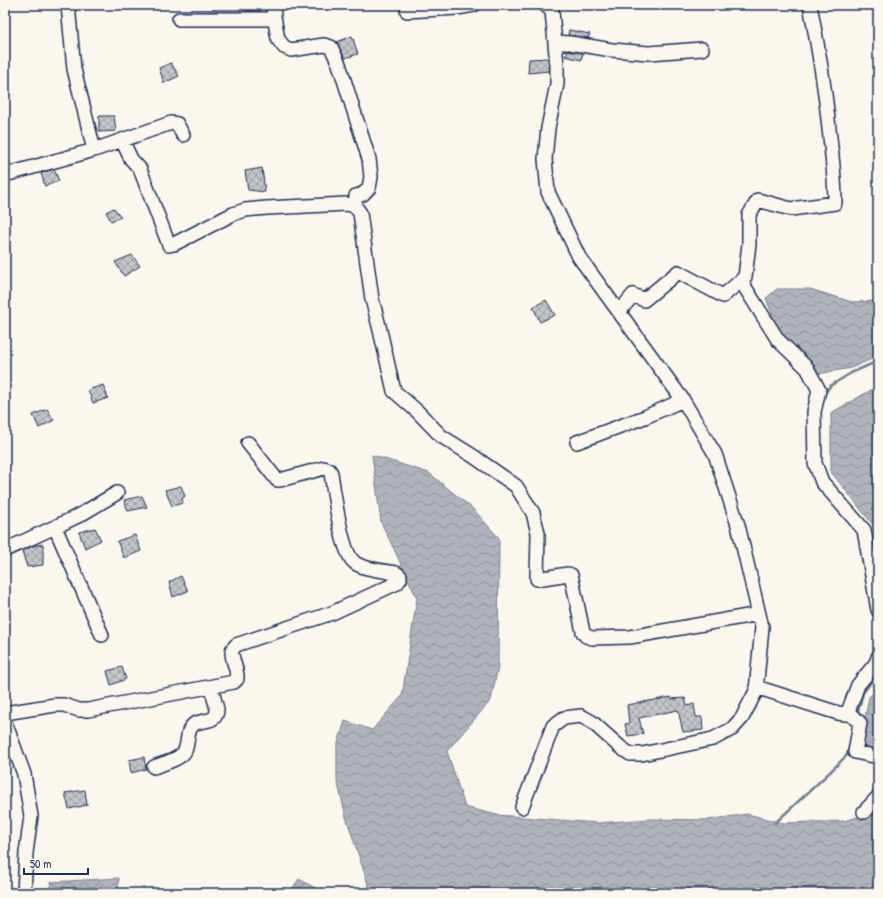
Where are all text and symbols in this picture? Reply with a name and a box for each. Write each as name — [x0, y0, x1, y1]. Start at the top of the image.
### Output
scale bar — [24, 850, 88, 876]
text: 50 m — [30, 855, 51, 872]

